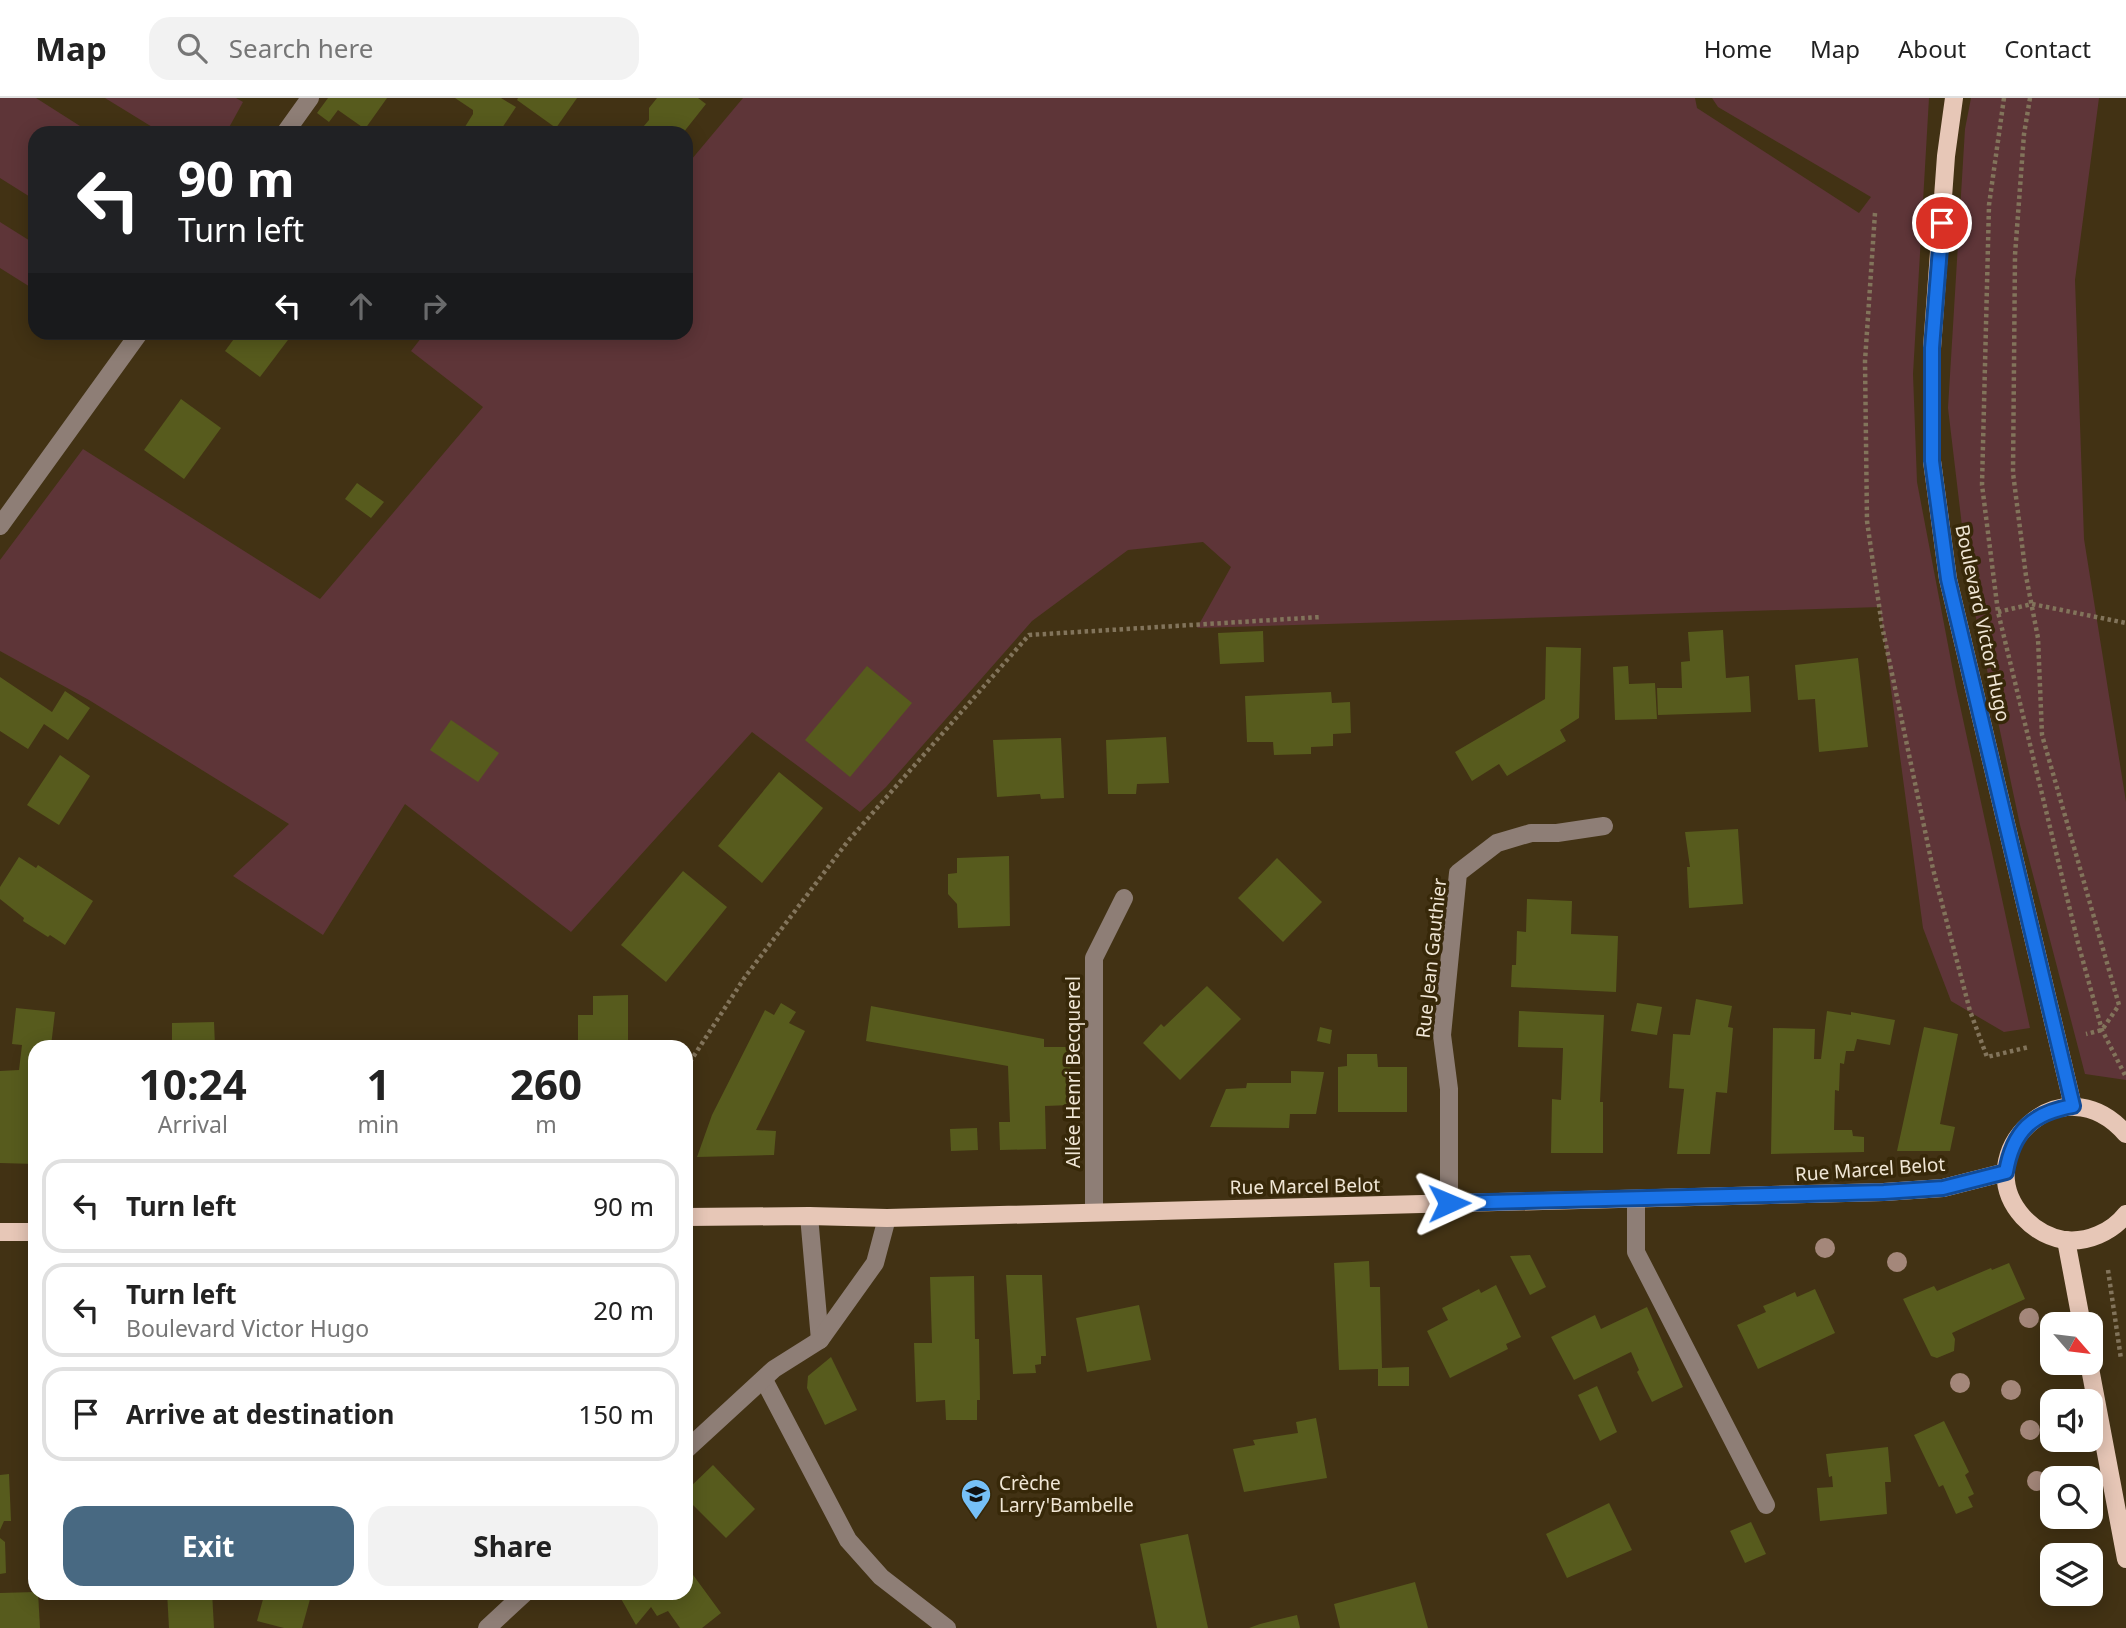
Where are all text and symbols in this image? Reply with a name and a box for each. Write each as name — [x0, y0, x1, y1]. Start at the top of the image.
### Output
search box — [149, 17, 639, 80]
text: Map — [35, 26, 107, 71]
icon: search — [173, 29, 211, 67]
text: Search here — [229, 30, 373, 66]
text: Home — [1704, 32, 1772, 65]
text: Map — [1810, 32, 1860, 65]
text: About — [1898, 32, 1966, 65]
text: Contact — [2004, 32, 2091, 65]
text: 90 m — [178, 145, 295, 211]
icon: left — [63, 154, 154, 245]
pin — [1912, 193, 1972, 253]
icon: arrive — [1923, 204, 1961, 242]
text: Turn left — [178, 208, 304, 251]
icon: left — [269, 287, 307, 325]
icon: ahead — [342, 287, 380, 325]
icon: right — [415, 287, 453, 325]
street label: Boulevard Victor Hugo — [1949, 522, 2017, 724]
street label: Rue Jean Gauthier — [1410, 877, 1452, 1039]
street label: Allée Henri Becquerel — [1060, 976, 1086, 1168]
text: 10:24 — [139, 1055, 247, 1112]
text: 1 — [366, 1055, 390, 1112]
text: 260 — [510, 1055, 582, 1112]
text: Arrival — [158, 1108, 228, 1140]
text: min — [358, 1108, 399, 1140]
text: m — [535, 1108, 557, 1140]
street label: Rue Marcel Belot — [1794, 1151, 1946, 1187]
position arrow — [1412, 1166, 1486, 1240]
street label: Rue Marcel Belot — [1229, 1172, 1381, 1200]
icon: left — [67, 1187, 105, 1225]
text: Turn left — [126, 1188, 237, 1224]
text: 90 m — [593, 1188, 654, 1224]
text: Turn left — [126, 1276, 237, 1312]
icon: left — [67, 1291, 105, 1329]
text: 20 m — [593, 1292, 654, 1328]
text: Boulevard Victor Hugo — [126, 1312, 369, 1344]
north arrow — [2040, 1312, 2104, 1376]
map controls — [2040, 1312, 2103, 1606]
button: sound — [2040, 1389, 2103, 1452]
icon: arrive — [67, 1395, 105, 1433]
text: Arrive at destination — [126, 1396, 395, 1432]
text: 150 m — [578, 1396, 654, 1432]
button: search — [2040, 1466, 2103, 1529]
place label: Crèche Larry'Bambelle — [999, 1470, 1134, 1518]
school or university icon: Crèche Larry'Bambelle — [959, 1477, 993, 1521]
button: Exit — [63, 1506, 354, 1586]
button: Share — [368, 1506, 658, 1586]
button: layers — [2040, 1543, 2103, 1606]

